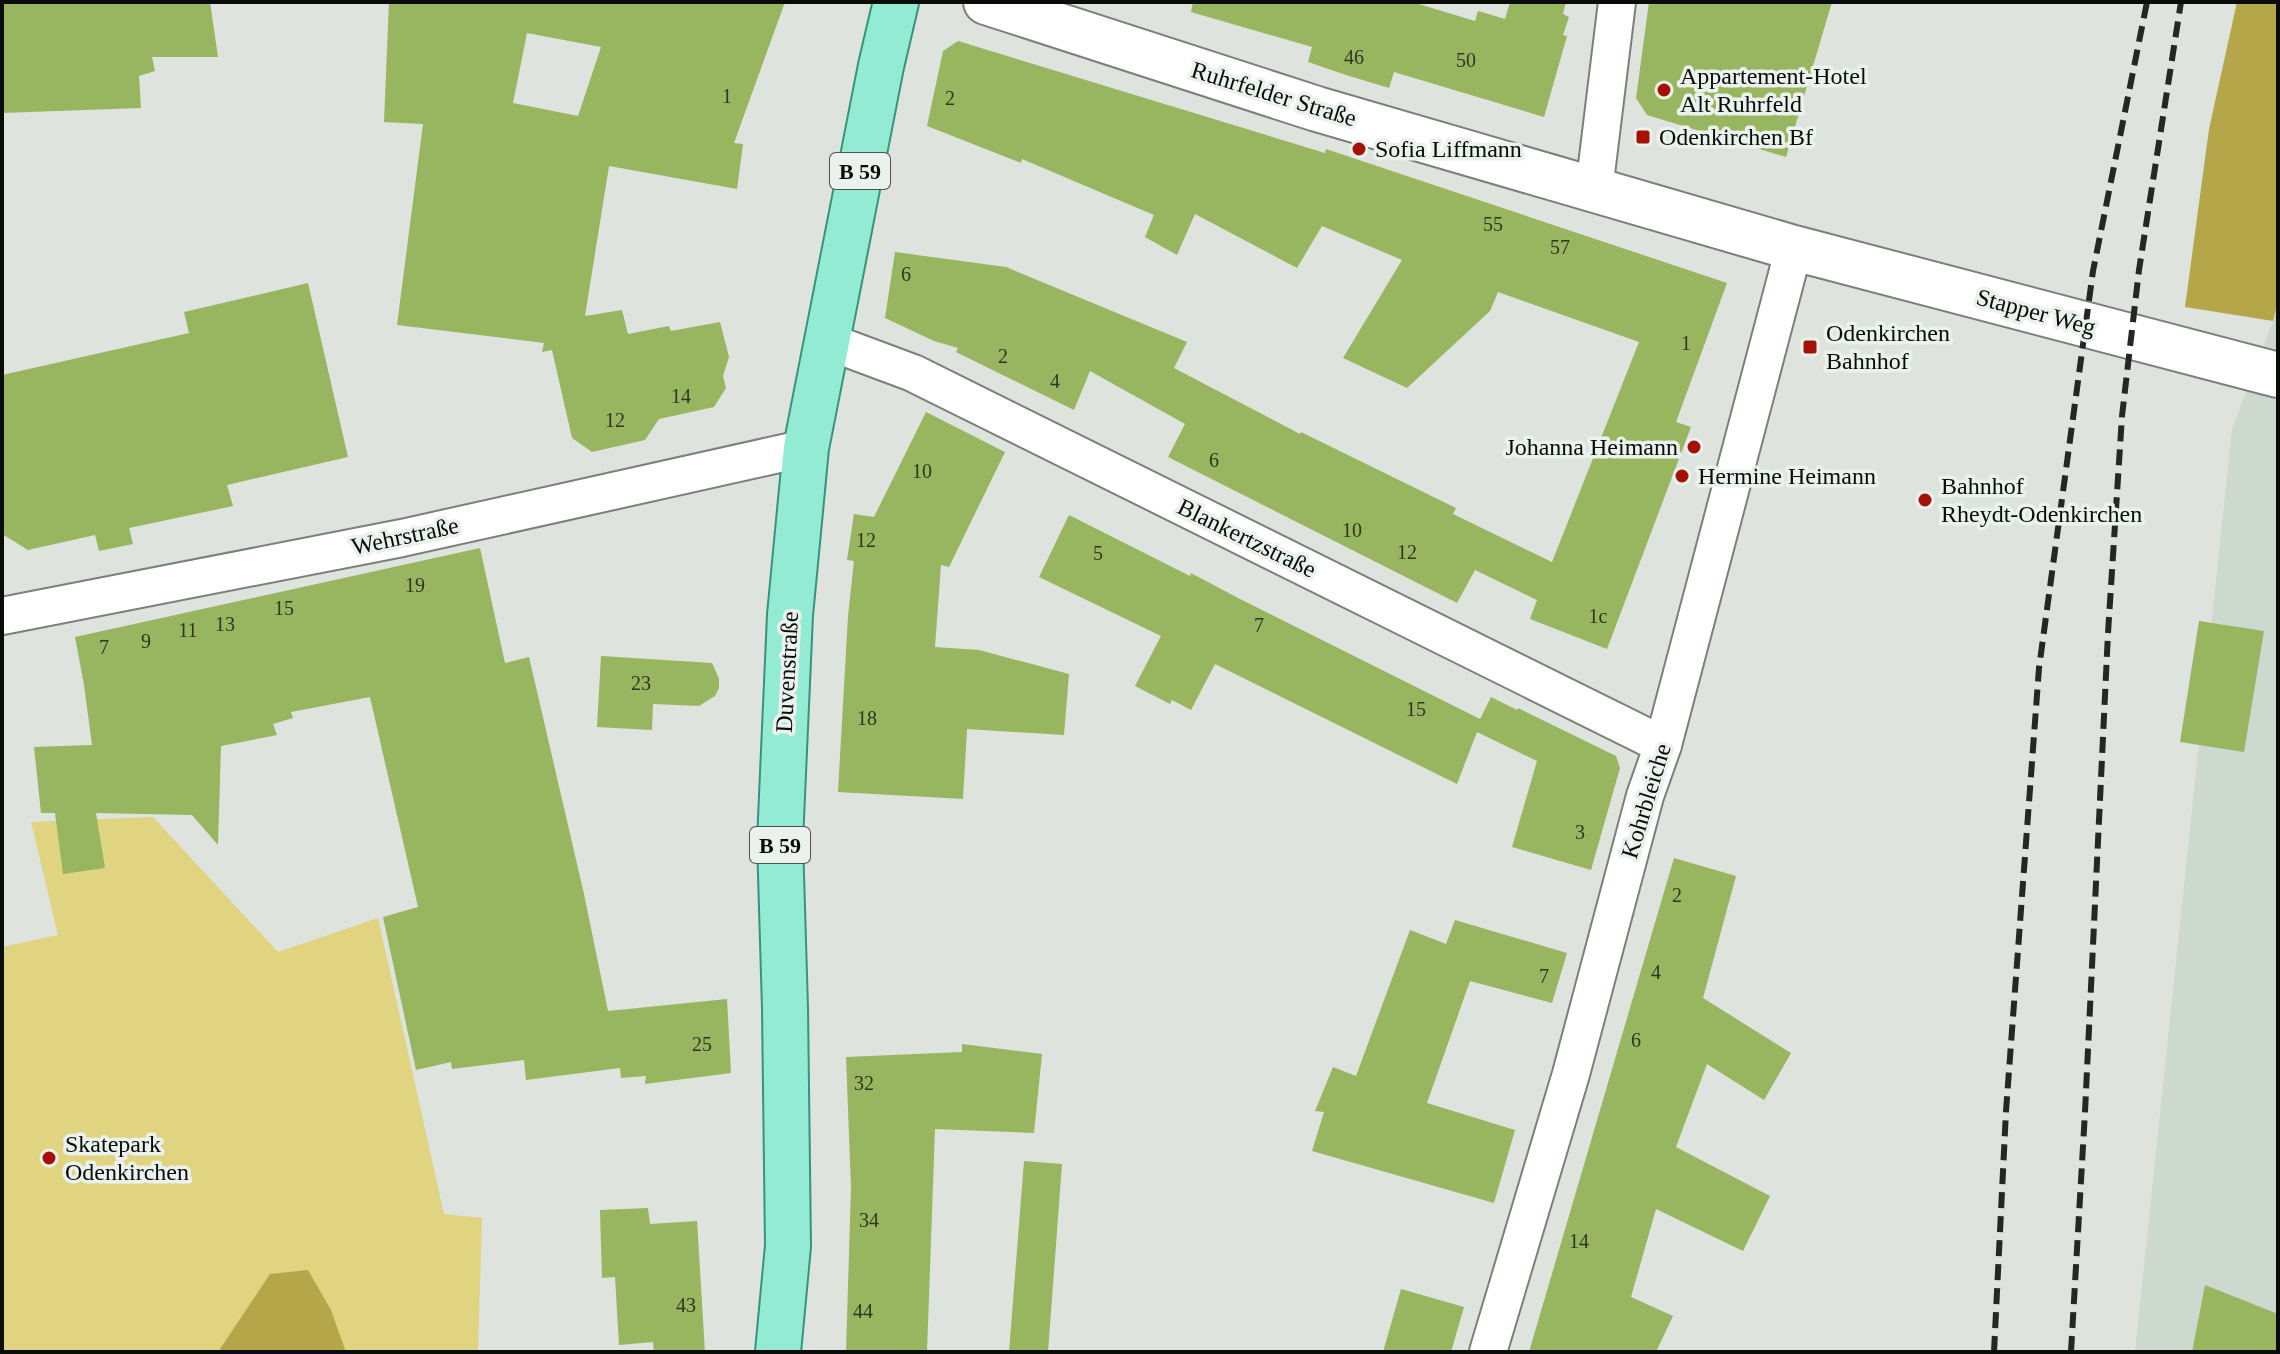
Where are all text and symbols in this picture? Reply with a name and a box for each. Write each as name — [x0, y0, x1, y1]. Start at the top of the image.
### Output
house number: 46 — [1344, 46, 1364, 68]
house number: 50 — [1456, 49, 1476, 71]
street label: Ruhrfelder Straße — [1188, 57, 1360, 131]
place label: Appartement-Hotel Alt Ruhrfeld — [1680, 63, 1867, 117]
marker: Appartement-Hotel Alt Ruhrfeld — [1655, 81, 1673, 99]
house number: 1 — [722, 85, 732, 107]
house number: 2 — [945, 87, 955, 109]
place label: Odenkirchen Bf — [1659, 124, 1813, 150]
marker: Odenkirchen Bf — [1634, 128, 1652, 146]
place label: Sofia Liffmann — [1375, 136, 1522, 162]
marker: Sofia Liffmann — [1350, 140, 1368, 158]
road number: B 59 — [830, 153, 890, 189]
house number: 55 — [1483, 213, 1503, 235]
house number: 57 — [1550, 236, 1570, 258]
house number: 6 — [901, 263, 911, 285]
street label: Stapper Weg — [1974, 284, 2098, 340]
place label: Odenkirchen Bahnhof — [1826, 320, 1950, 374]
house number: 1 — [1681, 332, 1691, 354]
marker: Odenkirchen Bahnhof — [1801, 338, 1819, 356]
house number: 2 — [998, 345, 1008, 367]
house number: 4 — [1050, 370, 1060, 392]
house number: 14 — [671, 385, 691, 407]
house number: 12 — [605, 409, 625, 431]
place label: Johanna Heimann — [1505, 434, 1678, 460]
marker: Johanna Heimann — [1685, 438, 1703, 456]
house number: 6 — [1209, 449, 1219, 471]
house number: 10 — [912, 460, 932, 482]
place label: Hermine Heimann — [1698, 463, 1876, 489]
marker: Hermine Heimann — [1673, 467, 1691, 485]
place label: Bahnhof Rheydt-Odenkirchen — [1941, 473, 2142, 527]
marker: Bahnhof Rheydt-Odenkirchen — [1916, 491, 1934, 509]
street label: Blankertzstraße — [1174, 493, 1320, 583]
street label: Wehrstraße — [349, 512, 461, 560]
house number: 10 — [1342, 519, 1362, 541]
house number: 12 — [856, 529, 876, 551]
house number: 12 — [1397, 541, 1417, 563]
house number: 5 — [1093, 542, 1103, 564]
house number: 19 — [405, 574, 425, 596]
house number: 15 — [274, 597, 294, 619]
house number: 1c — [1589, 605, 1608, 627]
street label: Duvenstraße — [771, 611, 803, 733]
house number: 13 — [215, 613, 235, 635]
house number: 7 — [1254, 614, 1264, 636]
house number: 11 — [178, 619, 198, 641]
house number: 9 — [141, 630, 151, 652]
house number: 7 — [99, 636, 109, 658]
house number: 23 — [631, 672, 651, 694]
house number: 15 — [1406, 698, 1426, 720]
house number: 18 — [857, 707, 877, 729]
street label: Kohrbleiche — [1616, 740, 1676, 862]
house number: 3 — [1575, 821, 1585, 843]
road number: B 59 — [750, 827, 810, 863]
house number: 2 — [1672, 884, 1682, 906]
house number: 4 — [1651, 961, 1661, 983]
house number: 7 — [1539, 965, 1549, 987]
house number: 6 — [1631, 1029, 1641, 1051]
house number: 25 — [692, 1033, 712, 1055]
house number: 32 — [854, 1072, 874, 1094]
place label: Skatepark Odenkirchen — [65, 1131, 189, 1185]
marker: Skatepark Odenkirchen — [40, 1149, 58, 1167]
house number: 34 — [859, 1209, 879, 1231]
house number: 14 — [1569, 1230, 1589, 1252]
house number: 43 — [676, 1294, 696, 1316]
house number: 44 — [853, 1300, 873, 1322]

